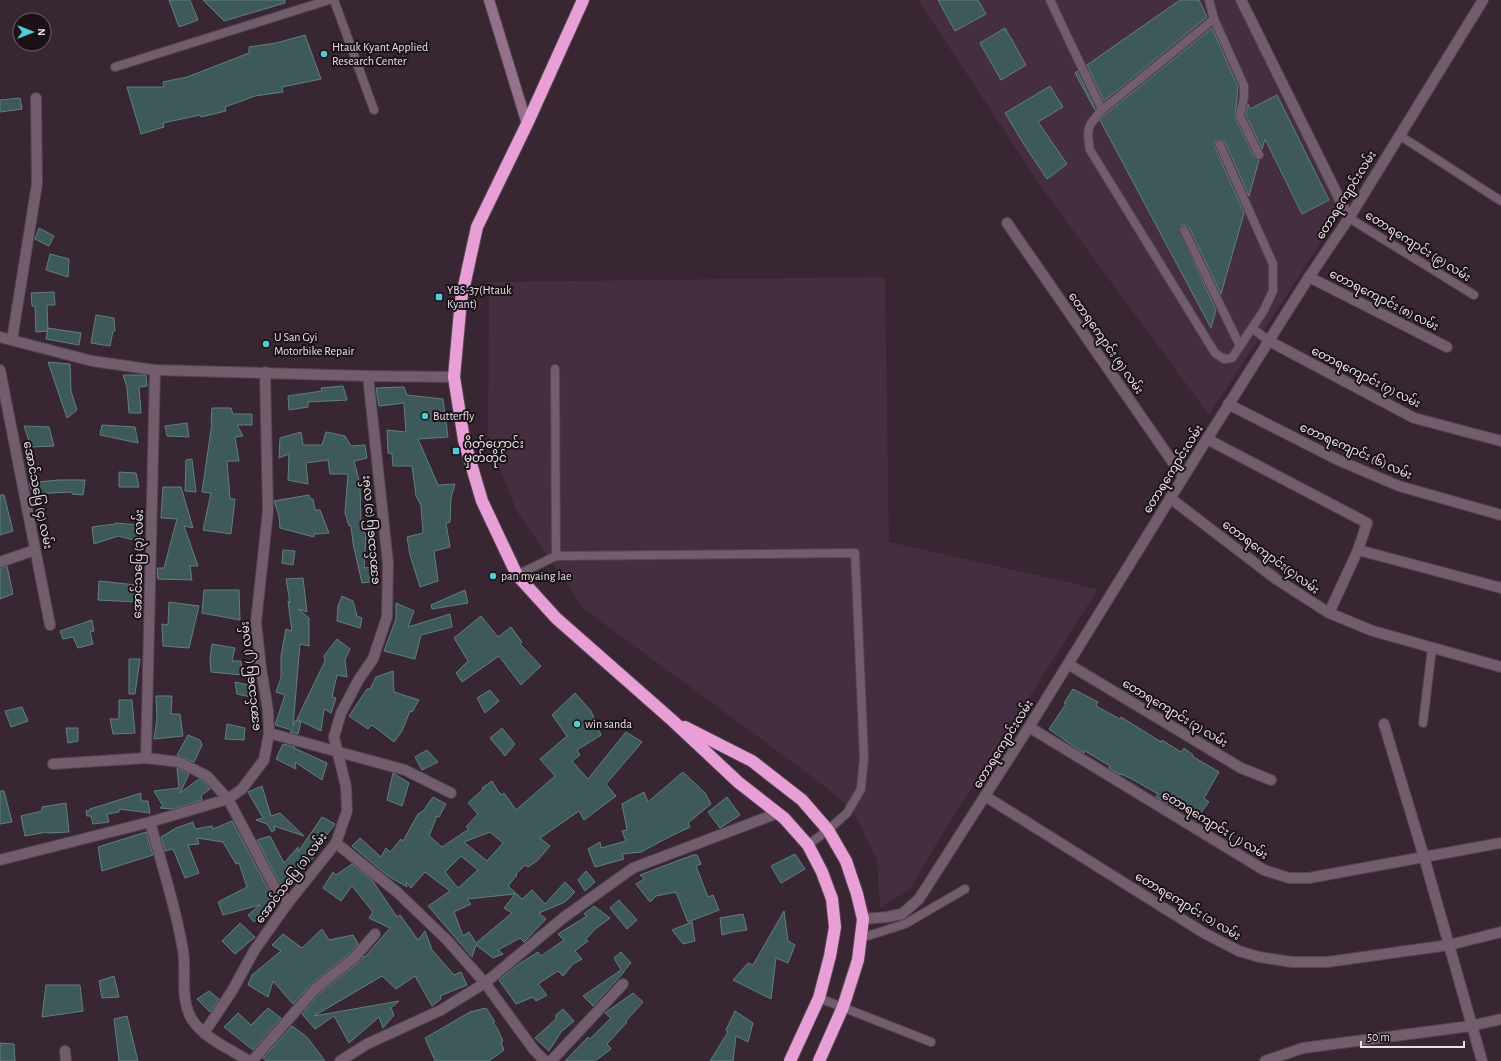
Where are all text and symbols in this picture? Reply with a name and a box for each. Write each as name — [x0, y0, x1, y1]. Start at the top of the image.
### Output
north arrow — [12, 12, 52, 52]
text: N — [36, 28, 47, 36]
place label: Htauk Kyant Applied Research Center — [332, 41, 428, 67]
marker: Htauk Kyant Applied Research Center — [319, 49, 329, 59]
street label: တောရကျောင်းလမ်း — [1311, 147, 1381, 243]
street label: တောရကျောင်း (၉) လမ်း — [1361, 206, 1474, 287]
street label: တောရကျောင်း (၈) လမ်း — [1326, 265, 1442, 336]
place label: YBS-37(Htauk Kyant) — [447, 284, 512, 311]
street label: တောရကျောင်း (၅) လမ်း — [1063, 288, 1148, 398]
marker: YBS-37(Htauk Kyant) — [434, 292, 444, 302]
place label: U San Gyi Motorbike Repair — [274, 331, 355, 357]
marker: U San Gyi Motorbike Repair — [261, 339, 271, 349]
street label: တောရကျောင်း (၇) လမ်း — [1308, 342, 1424, 413]
place label: Butterfly — [433, 410, 474, 423]
marker: Butterfly — [420, 411, 430, 421]
street label: တောရကျောင်း (၆) လမ်း — [1296, 418, 1415, 485]
street label: တောရကျောင်းလမ်း — [1138, 421, 1208, 517]
place label: ဂိတ်ဟောင်း မှတ်တိုင် — [464, 435, 524, 468]
street label: အောင်သပြေ (၄) လမ်း — [18, 440, 57, 551]
marker: ဂိတ်ဟောင်း မှတ်တိုင် — [451, 446, 461, 456]
street label: အောင်သပြေ (၁) လမ်း — [356, 475, 385, 585]
street label: အောင်သပြေ (၃) လမ်း — [128, 509, 149, 619]
street label: တောရကျောင်း(၄)လမ်း — [1218, 516, 1323, 599]
place label: pan myaing lae — [501, 570, 572, 583]
marker: pan myaing lae — [488, 571, 498, 581]
street label: အောင်သပြေ (၂) လမ်း — [235, 620, 266, 732]
street label: တောရကျောင်း (၃) လမ်း — [1118, 674, 1231, 753]
street label: တောရကျောင်းလမ်း — [968, 696, 1038, 792]
place label: win sanda — [585, 718, 632, 730]
marker: win sanda — [572, 719, 582, 729]
street label: တောရကျောင်း (၂) လမ်း — [1158, 786, 1271, 865]
street label: အောင်သပြေ (၁) လမ်း — [251, 829, 332, 928]
street label: တောရကျောင်း (၁) လမ်း — [1131, 867, 1244, 946]
scale bar — [1361, 1023, 1464, 1049]
text: 50 m — [1367, 1031, 1390, 1043]

